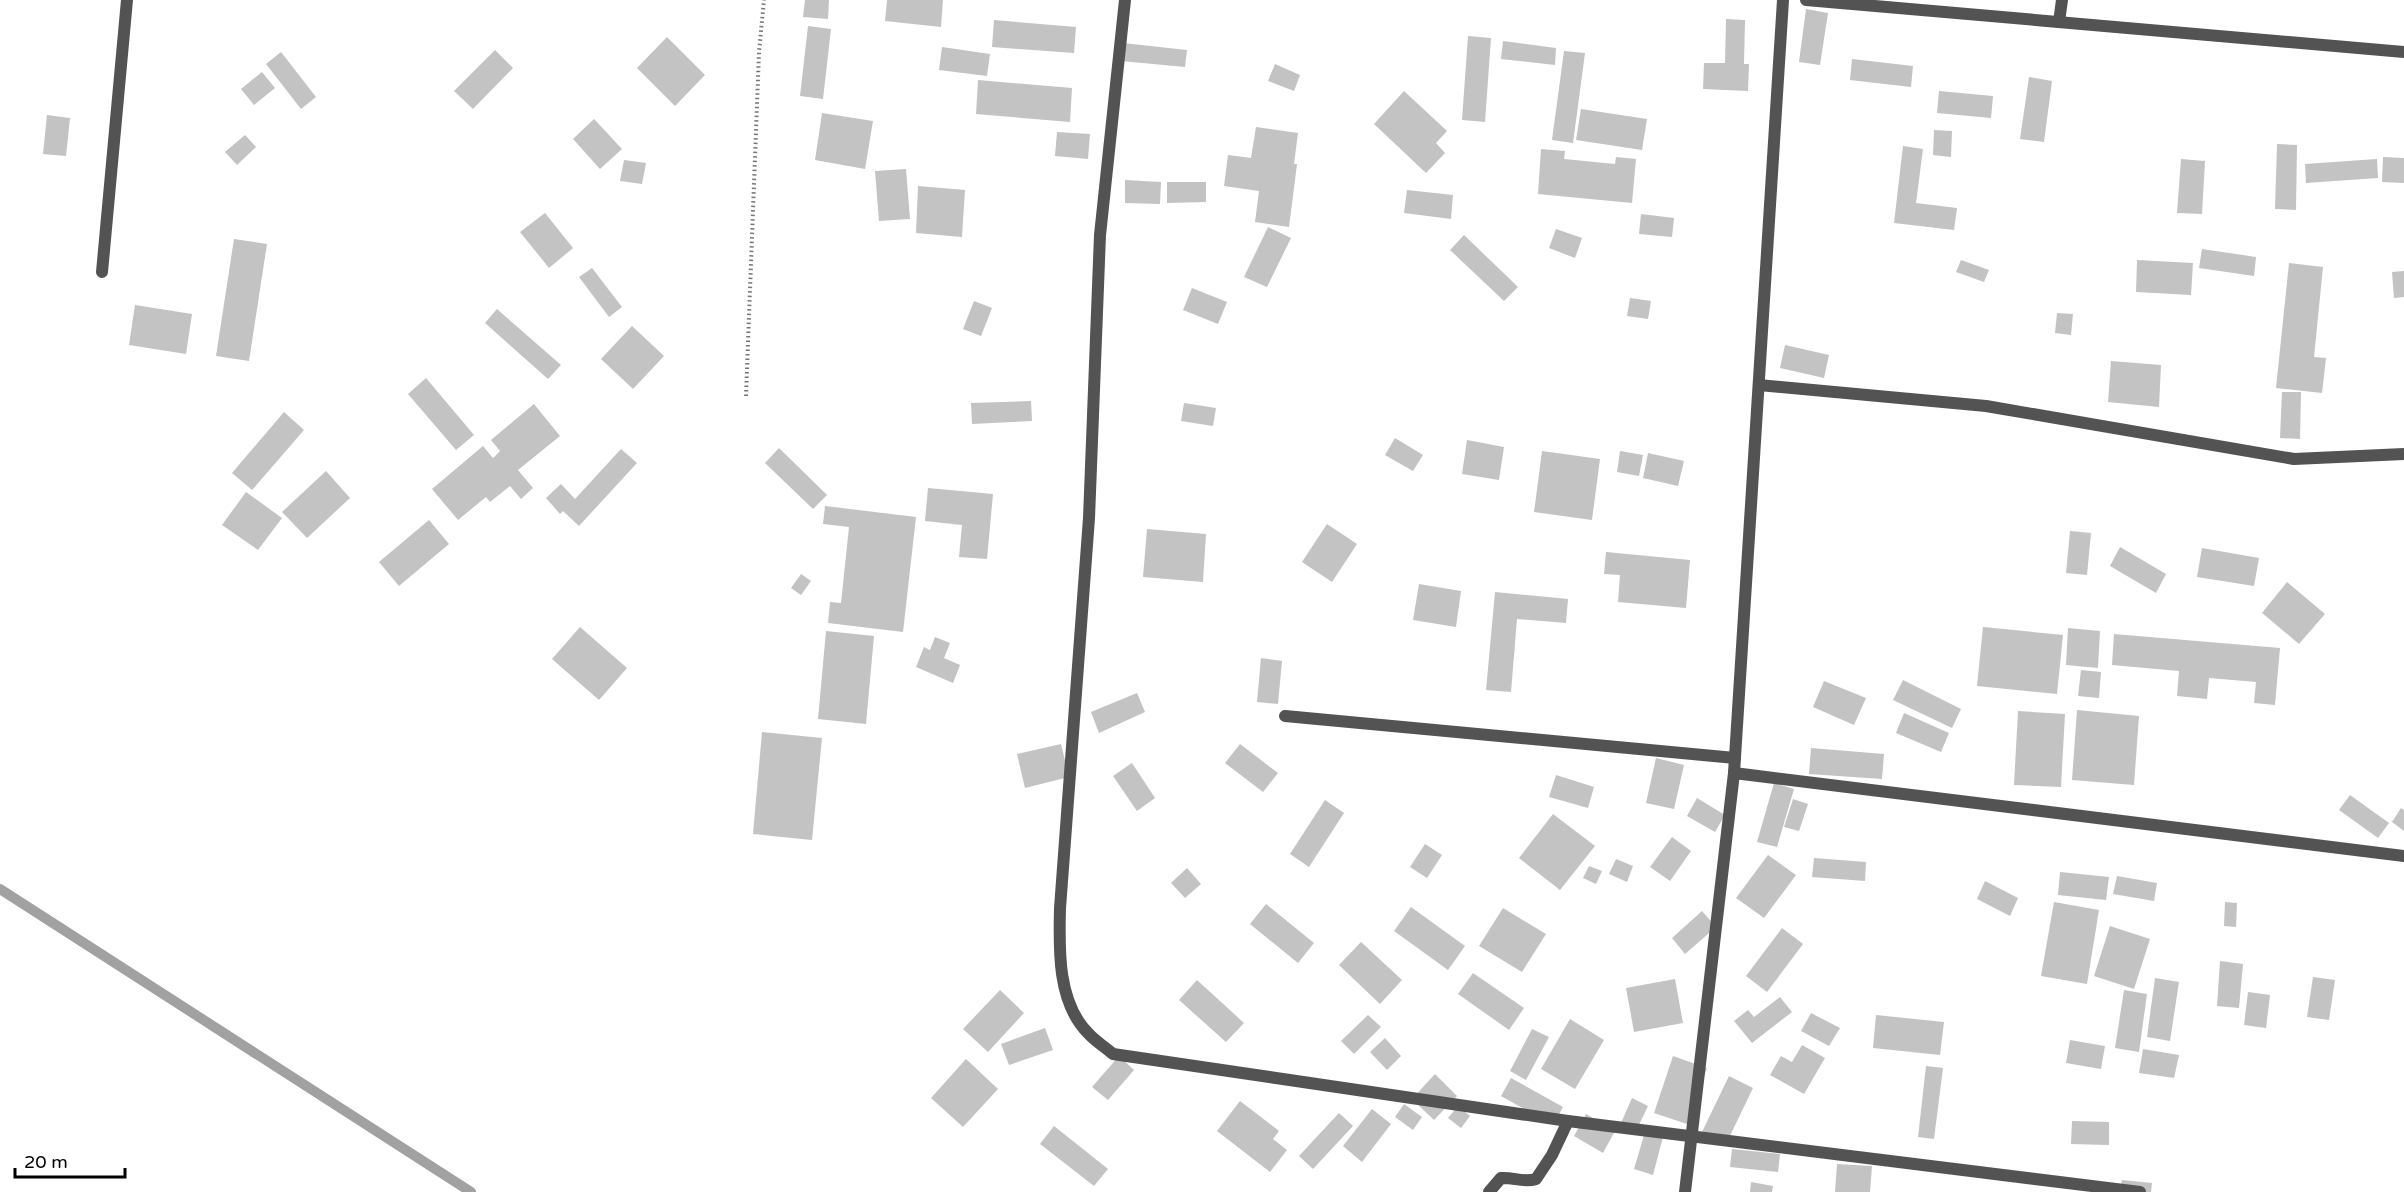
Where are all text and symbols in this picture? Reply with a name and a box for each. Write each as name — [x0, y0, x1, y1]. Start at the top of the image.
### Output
scale bar — [15, 1141, 124, 1179]
text: 20 m — [24, 1151, 68, 1173]

